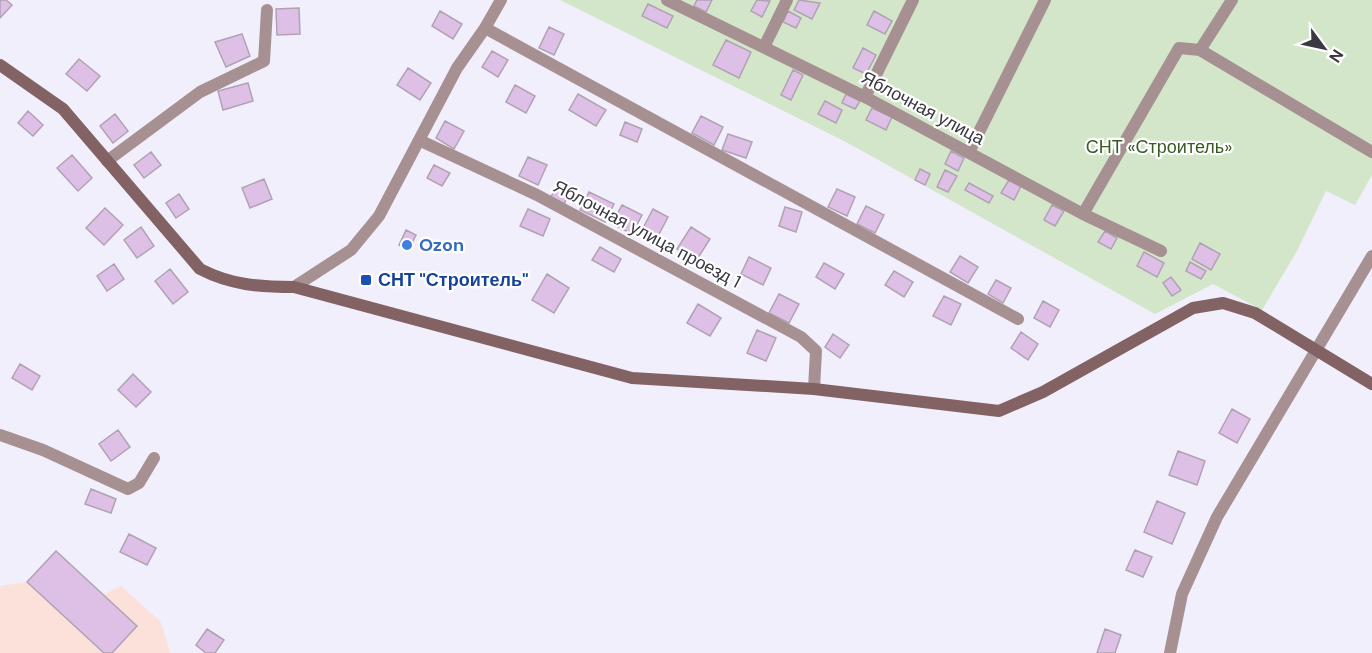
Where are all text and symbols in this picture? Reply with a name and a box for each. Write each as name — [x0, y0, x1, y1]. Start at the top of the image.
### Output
north arrow — [1294, 18, 1354, 78]
text: N — [1324, 45, 1348, 67]
street label: Яблочная улица — [857, 65, 990, 151]
park label: СНТ «Строитель» — [1086, 135, 1232, 159]
street label: Яблочная улица проезд 1 — [549, 174, 745, 294]
place label: Ozon — [419, 233, 464, 257]
marker: Ozon — [400, 238, 414, 252]
place label: СНТ "Строитель" — [378, 268, 529, 292]
marker: СНТ "Строитель" — [359, 273, 373, 287]

